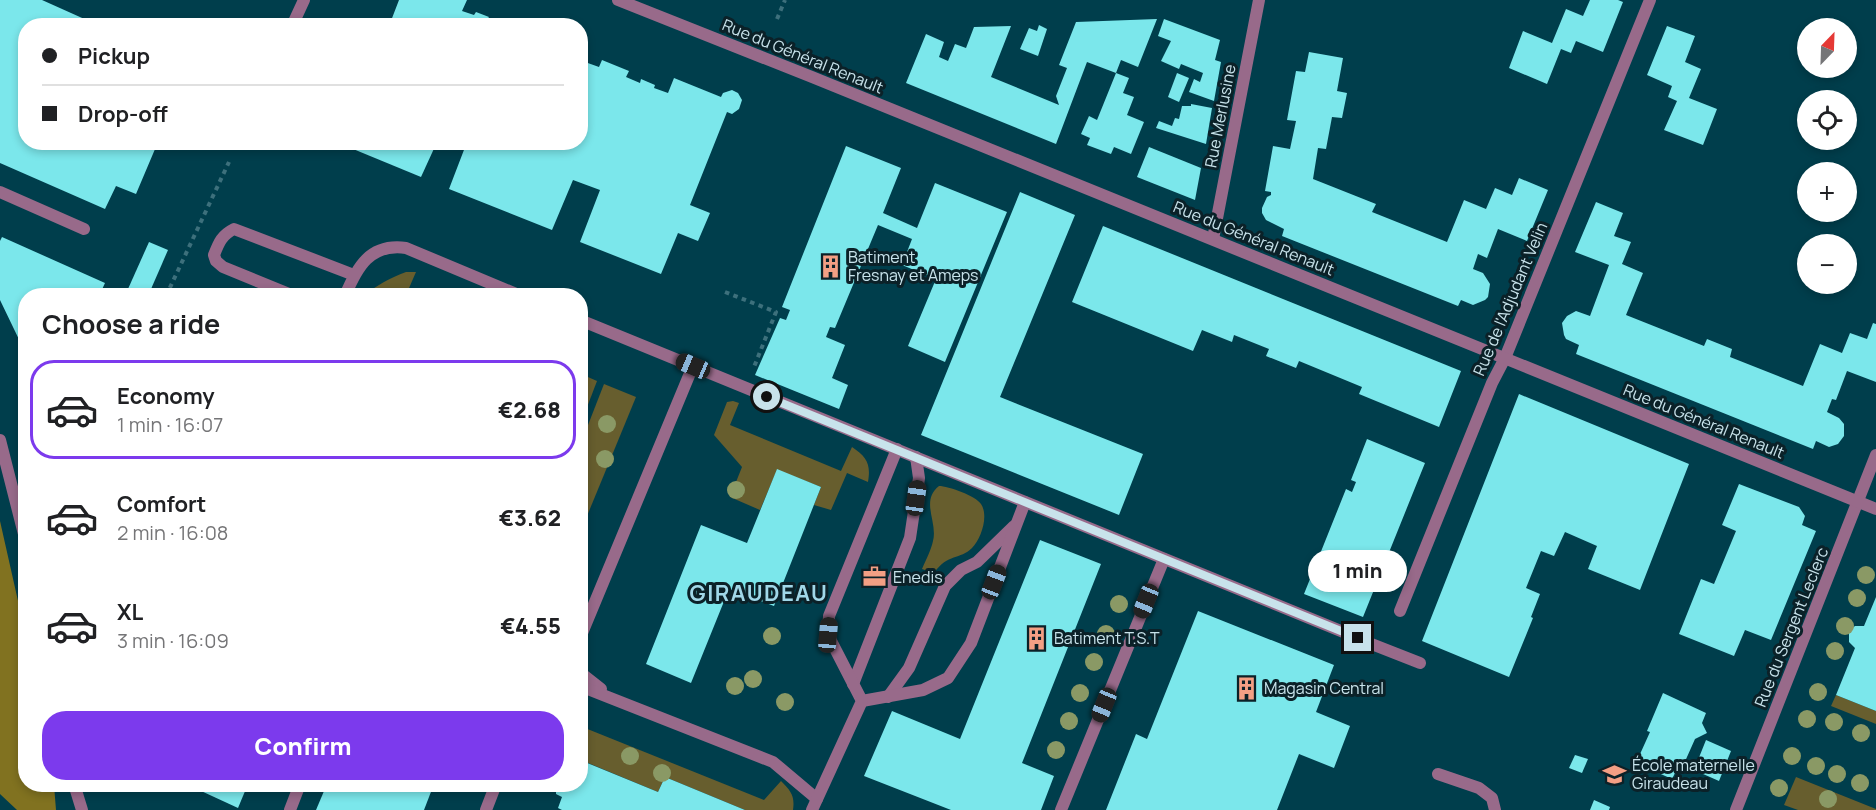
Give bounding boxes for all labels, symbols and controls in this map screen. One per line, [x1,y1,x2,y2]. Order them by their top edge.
street label: Rue du Général Renault [719,14,887,98]
north arrow [1797,18,1857,78]
map controls [1797,18,1857,294]
text: Pickup [78,41,150,71]
street label: Rue Merlusine [1199,62,1241,170]
button: locate [1797,90,1857,150]
text: Drop-off [78,99,168,129]
button: + [1797,162,1857,222]
street label: Rue du Général Renault [1170,196,1338,280]
street label: Rue de l'Adjudant Velin [1468,219,1552,379]
button: − [1797,234,1857,294]
place label: Batiment Fresnay et Ameps [848,246,978,286]
building icon: Batiment Fresnay et Ameps [817,253,843,279]
text: Choose a ride [42,305,220,342]
car [673,351,713,381]
street label: Rue du Général Renault [1620,379,1788,463]
text: Economy [117,381,215,411]
icon: car [45,383,99,437]
route start [753,383,780,410]
text: €2.68 [498,395,561,425]
text: 1 min · 16:07 [117,411,223,438]
car [905,479,927,517]
text: Comfort [117,489,206,519]
icon: car [45,491,99,545]
text: €3.62 [499,503,561,533]
text: 2 min · 16:08 [117,519,228,546]
street label: Rue du Sergent Leclerc [1749,544,1833,710]
callout: 1 min [1308,551,1408,593]
text: 1 min [1332,557,1383,584]
car [979,562,1009,602]
office icon: Enedis [862,564,888,590]
place label: Enedis [893,566,943,588]
district label: GIRAUDEAU [690,578,828,608]
car [1131,581,1161,621]
text: XL [117,597,143,627]
icon: car [45,599,99,653]
text: €4.55 [500,611,561,641]
car [817,616,839,654]
route end [1344,624,1371,651]
building icon: Batiment T.S.T [1023,625,1049,651]
text: 3 min · 16:09 [117,627,229,654]
place label: Batiment T.S.T [1054,627,1160,649]
building icon: Magasin Central [1233,675,1259,701]
place label: Magasin Central [1264,677,1384,699]
car [1089,685,1119,725]
button: Confirm [42,711,564,780]
place label: École maternelle Giraudeau [1632,754,1755,794]
school or university icon: École maternelle Giraudeau [1601,761,1627,787]

